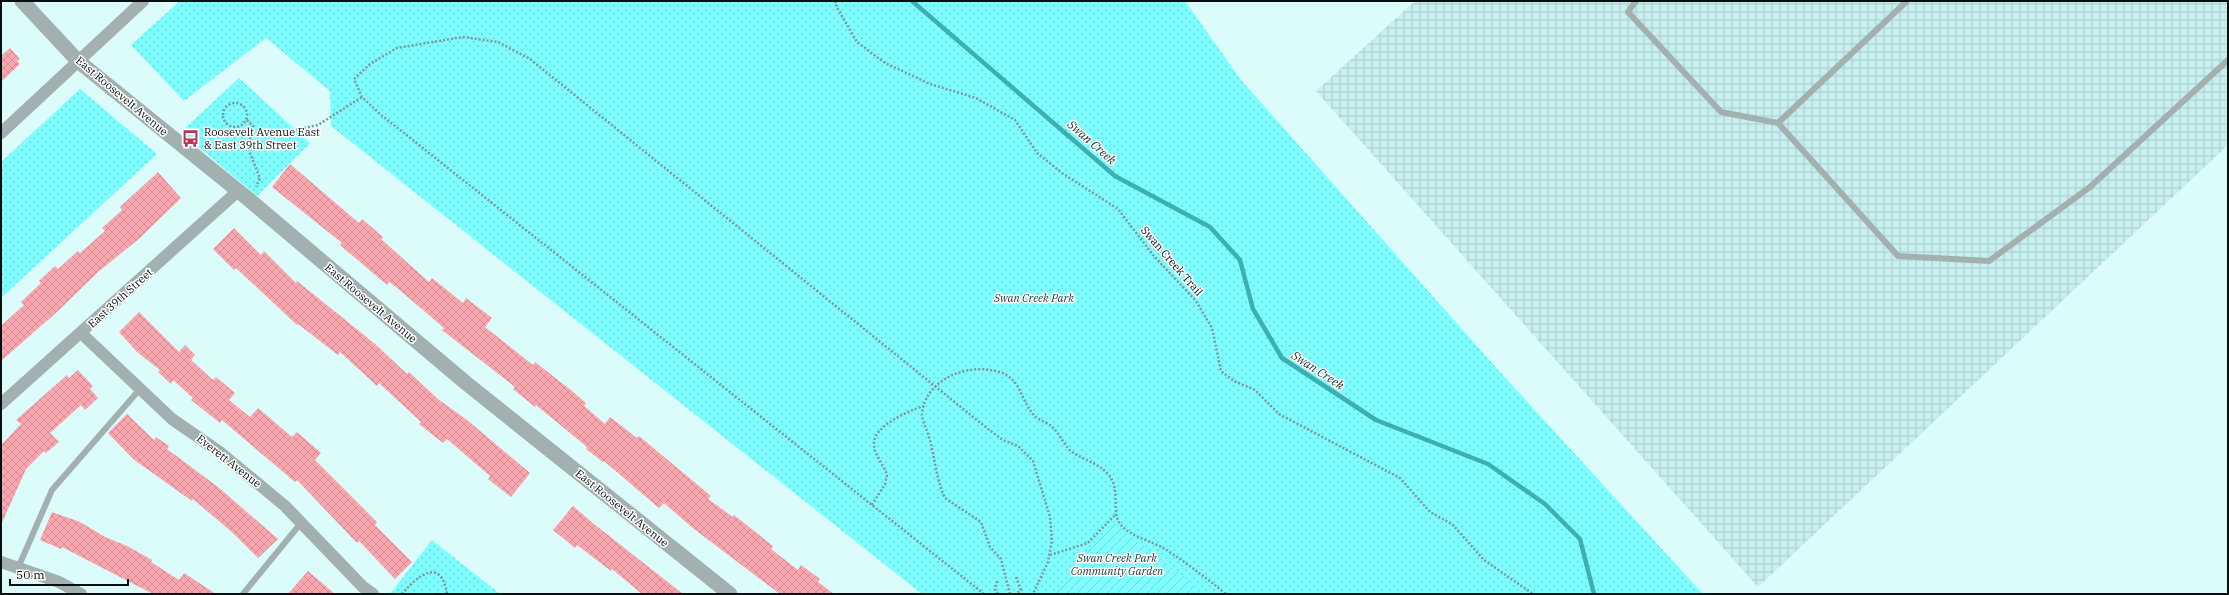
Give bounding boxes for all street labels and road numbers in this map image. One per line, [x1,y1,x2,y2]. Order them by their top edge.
street label: East Roosevelt Avenue [73,53,171,139]
street label: Swan Creek Trail [1138,223,1206,299]
street label: East Roosevelt Avenue [322,260,420,346]
street label: East 39th Street [85,265,155,331]
street label: Everett Avenue [194,431,264,491]
street label: East Roosevelt Avenue [573,466,671,550]

